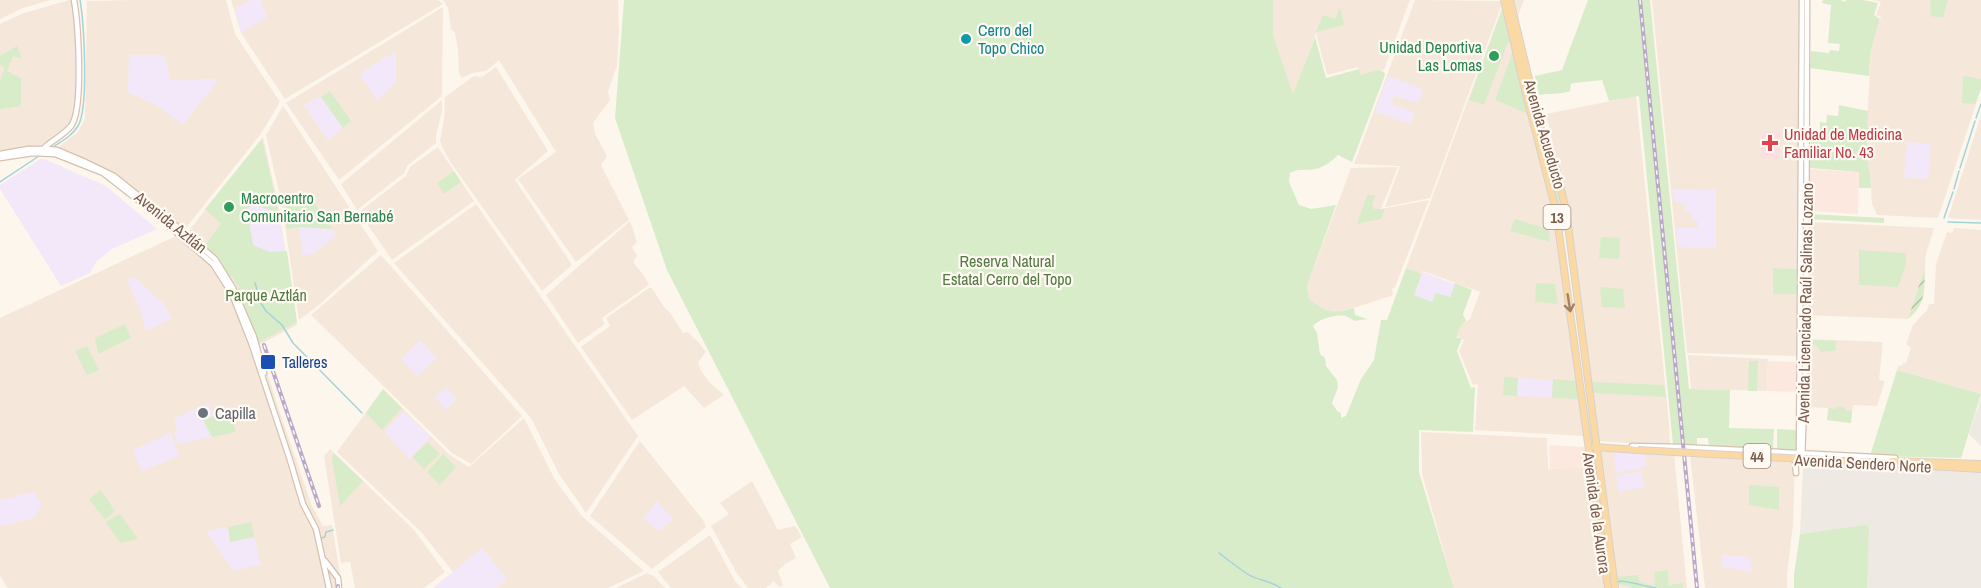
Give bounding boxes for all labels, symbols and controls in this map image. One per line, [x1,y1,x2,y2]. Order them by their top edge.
place label: Cerro del Topo Chico [978,19,1044,59]
marker: Cerro del Topo Chico [959,32,973,46]
place label: Unidad Deportiva Las Lomas [1379,36,1483,76]
marker: Unidad Deportiva Las Lomas [1487,49,1501,63]
street label: Avenida Acueducto [1519,76,1571,191]
place label: Unidad de Medicina Familiar No. 43 [1784,123,1903,163]
marker: Unidad de Medicina Familiar No. 43 [1761,134,1779,152]
street label: Avenida Licenciado Raúl Salinas Lozano [1792,183,1818,424]
street label: Avenida Aztlán [129,185,212,258]
place label: Macrocentro Comunitario San Bernabé [241,187,393,227]
marker: Macrocentro Comunitario San Bernabé [222,200,236,214]
road number: 13 [1544,205,1570,229]
park label: Reserva Natural Estatal Cerro del Topo [942,250,1072,290]
park label: Parque Aztlán [225,284,307,306]
one-way arrow [1563,293,1574,313]
place label: Talleres [282,351,327,373]
marker: Talleres [259,353,277,371]
place label: Capilla [215,402,257,424]
marker: Capilla [196,406,210,420]
road number: 44 [1744,444,1770,468]
street label: Avenida Sendero Norte [1793,448,1932,478]
street label: Avenida de la Aurora [1577,450,1617,576]

